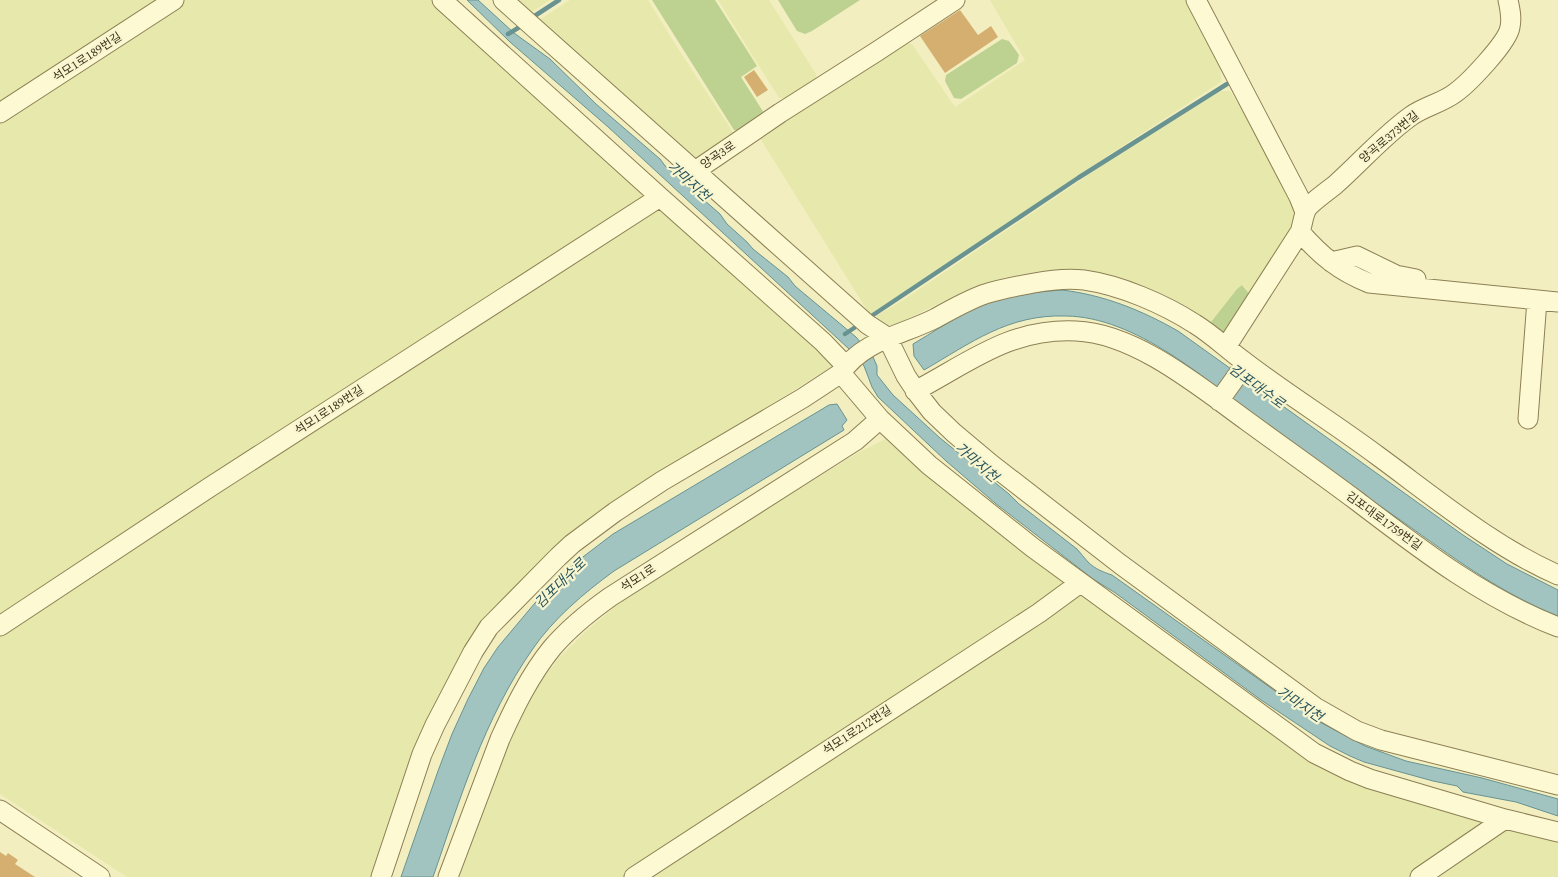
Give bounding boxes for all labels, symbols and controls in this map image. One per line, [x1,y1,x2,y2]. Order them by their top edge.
street label: 석모1로189번길 [49,29,125,85]
street label: 양곡로373번길 [1356,107,1422,167]
street label: 양곡3로 [697,137,739,173]
water label: 가마지천 [663,156,716,206]
water label: 김포대수로 [1225,359,1290,414]
street label: 석모1로189번길 [291,382,367,438]
water label: 가마지천 [951,438,1004,487]
street label: 김포대로1759번길 [1343,488,1425,554]
water label: 김포대수로 [530,553,591,613]
street label: 석모1로 [617,561,659,595]
water label: 가마지천 [1273,681,1328,727]
street label: 석모1로212번길 [819,702,895,758]

